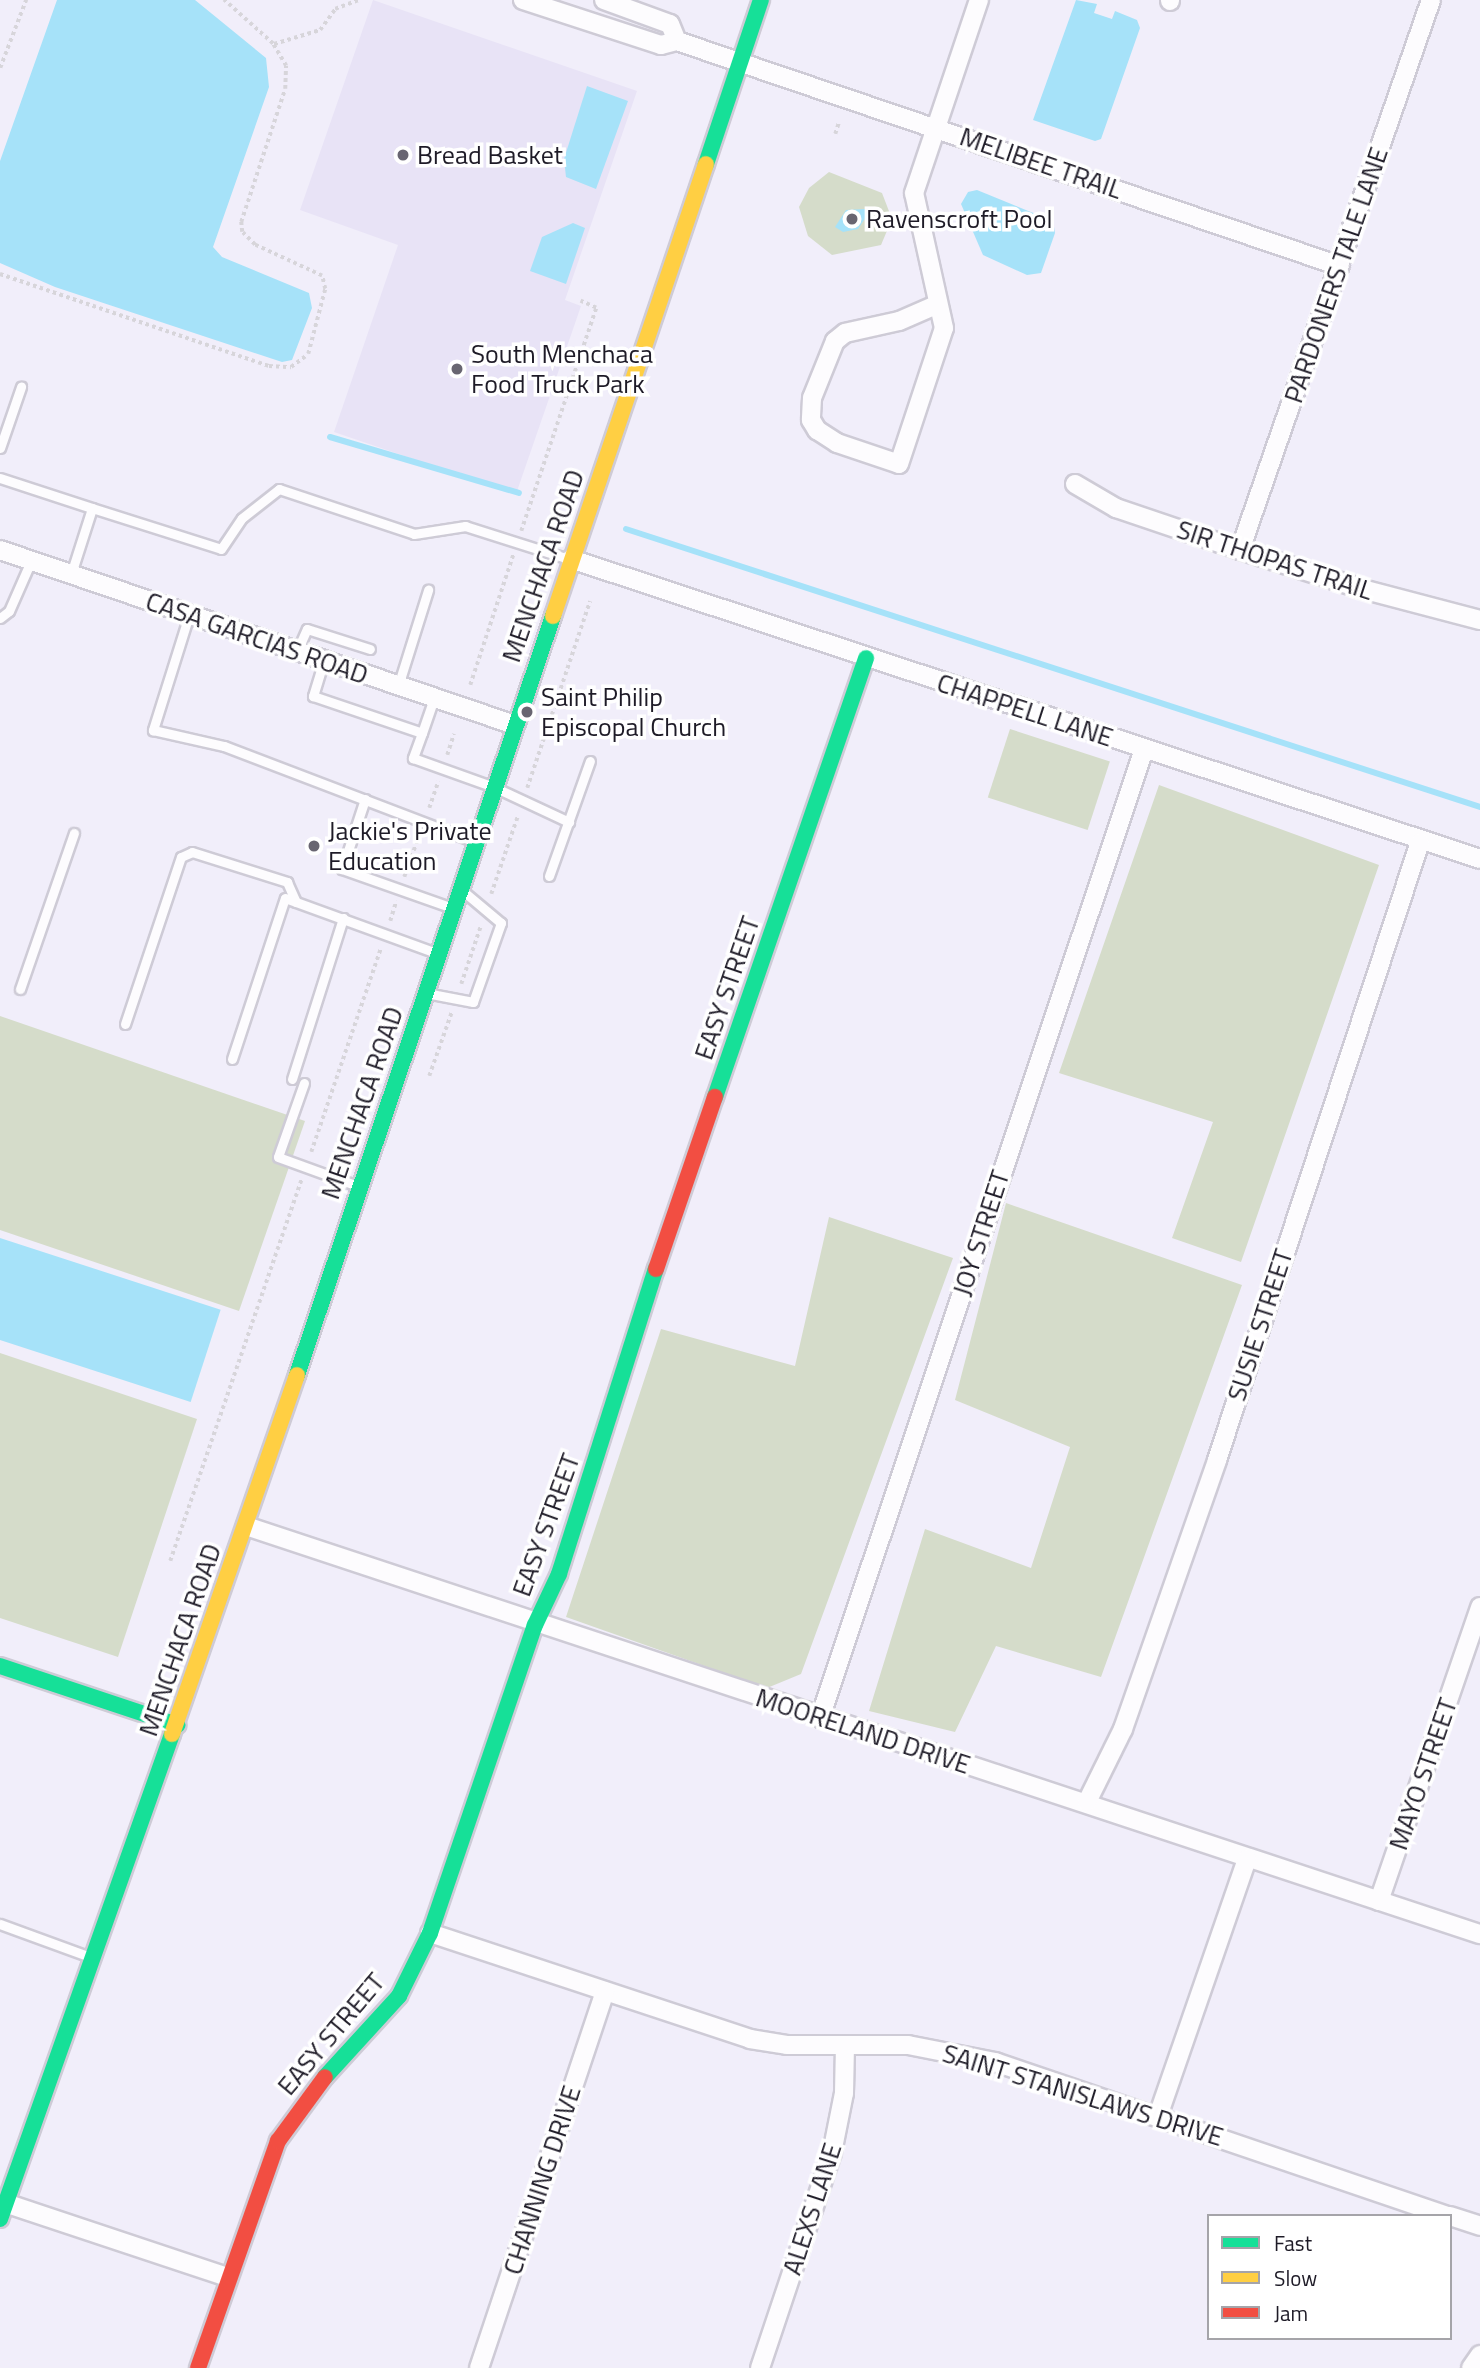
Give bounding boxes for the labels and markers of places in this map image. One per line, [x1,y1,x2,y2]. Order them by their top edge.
place label: Bread Basket [417,139,563,171]
marker: Bread Basket [395,147,411,163]
place label: Ravenscroft Pool [866,203,1052,235]
marker: Ravenscroft Pool [844,211,860,227]
place label: South Menchaca Food Truck Park [471,338,653,400]
marker: South Menchaca Food Truck Park [449,361,465,377]
place label: Saint Philip Episcopal Church [541,681,726,742]
marker: Saint Philip Episcopal Church [519,704,535,720]
place label: Jackie's Private Education [328,815,492,876]
marker: Jackie's Private Education [306,838,322,854]

